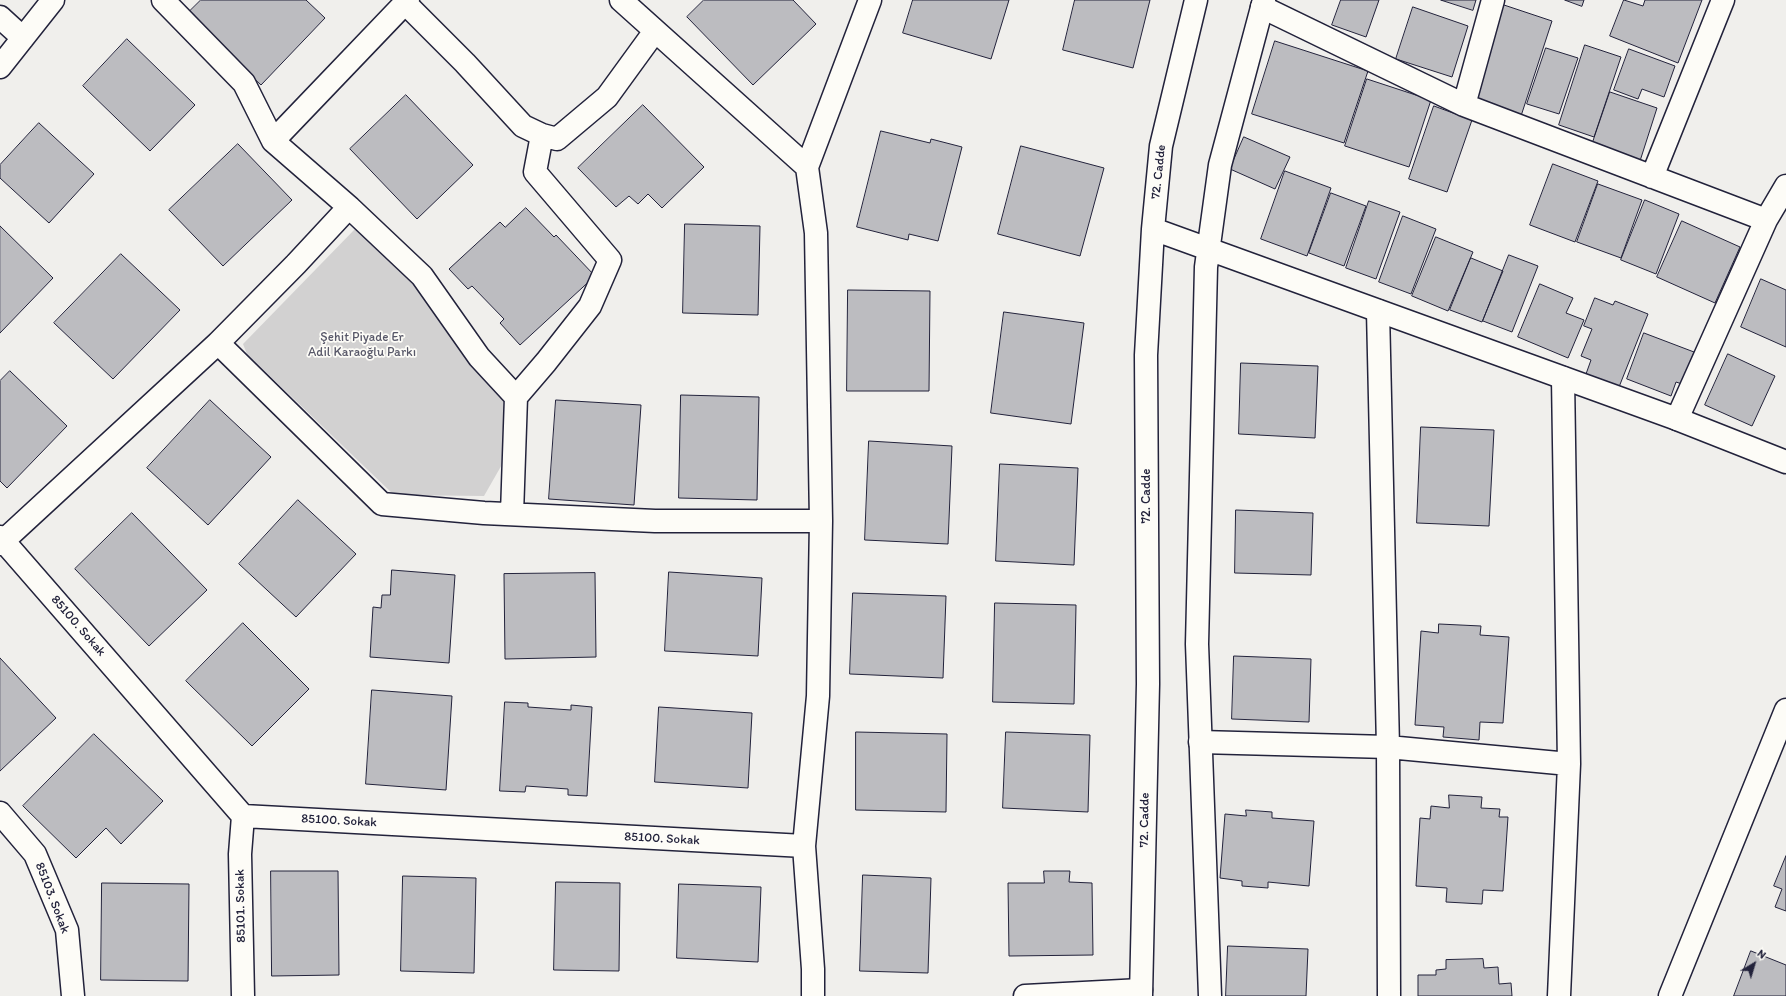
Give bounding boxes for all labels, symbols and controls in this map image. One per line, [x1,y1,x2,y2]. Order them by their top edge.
street label: 72. Cadde [1148,144,1170,200]
park label: Şehit Piyade Er Adil Karaoğlu Parkı [308,330,416,361]
street label: 72. Cadde [1139,469,1155,523]
street label: 85100. Sokak [47,592,109,660]
street label: 72. Cadde [1137,792,1153,848]
street label: 85100. Sokak [301,811,377,831]
street label: 85100. Sokak [624,829,700,849]
street label: 85103. Sokak [31,860,73,936]
street label: 85101. Sokak [233,869,249,943]
north arrow [1734,944,1774,984]
text: N [1755,947,1769,962]

